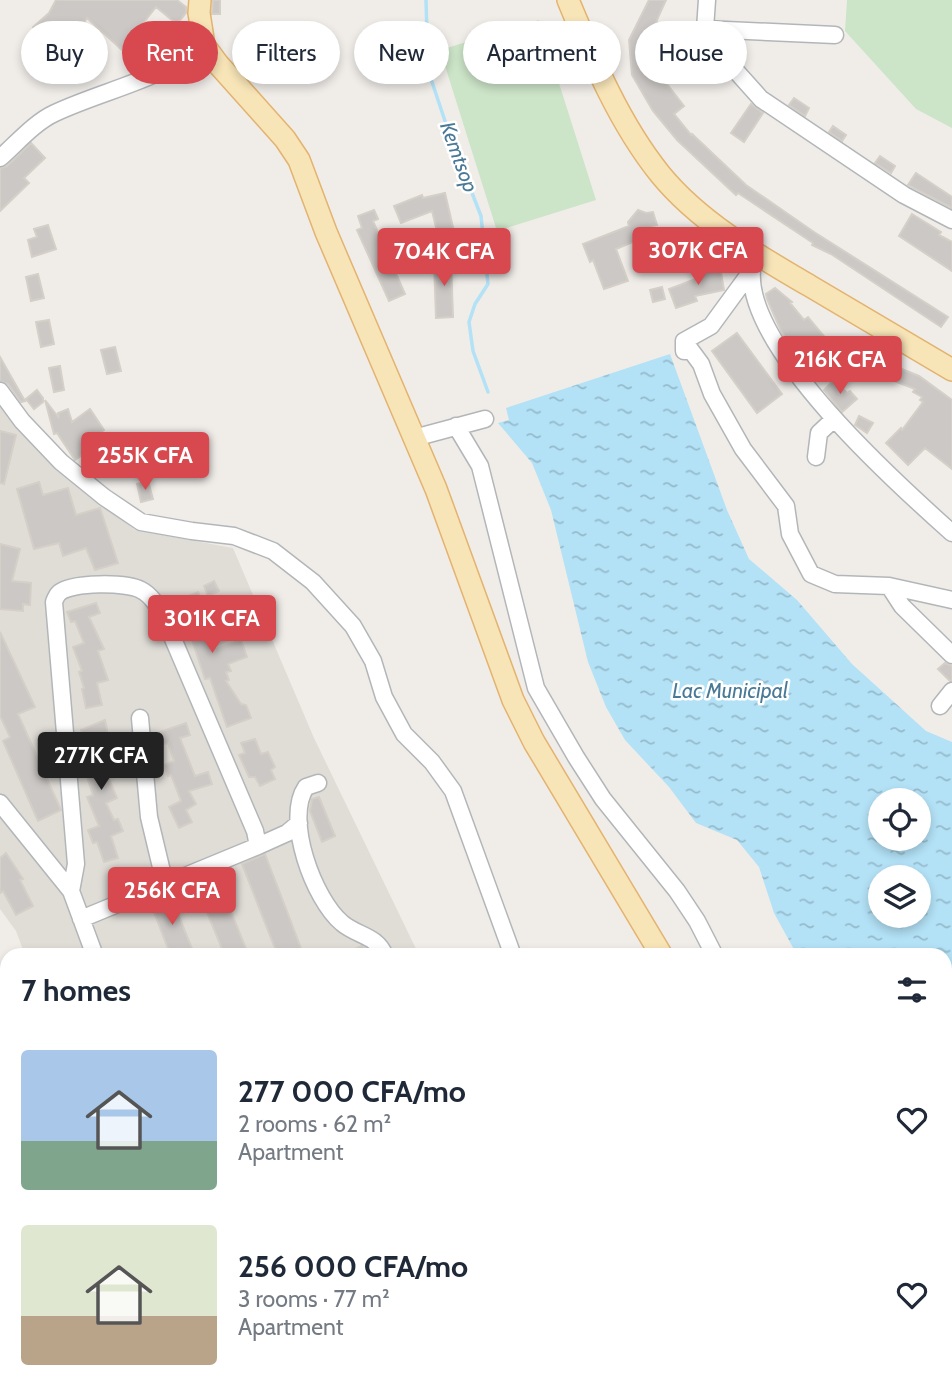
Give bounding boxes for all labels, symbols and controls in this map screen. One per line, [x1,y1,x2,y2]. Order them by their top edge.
chip: Buy [21,21,108,84]
chip: Rent [122,21,218,84]
chip: Filters [232,21,340,84]
chip: New [354,21,449,84]
chip: Apartment [463,21,621,84]
chip: House [635,21,747,84]
water label: Kemtsop [435,118,484,196]
pin: 307K CFA [626,228,770,287]
pin: 704K CFA [372,229,516,288]
text: 307K CFA [648,236,748,264]
text: 704K CFA [394,237,494,265]
pin: 216K CFA [768,336,912,396]
text: 216K CFA [794,345,886,373]
pin: 255K CFA [73,433,217,492]
text: 255K CFA [97,441,193,469]
pin: 301K CFA [140,596,284,655]
text: 301K CFA [164,604,260,632]
water label: Lac Municipal [672,678,788,703]
pin: 277K CFA [29,732,173,792]
text: 277K CFA [54,741,148,769]
map controls [868,788,931,928]
button: locate [868,788,931,851]
button: layers [868,865,931,928]
pin: 256K CFA [100,867,244,927]
text: 256K CFA [124,876,220,904]
icon: filters [893,971,931,1009]
text: 7 homes [21,972,131,1009]
text: 277 000 CFA/mo [238,1073,466,1110]
icon: home [77,1078,161,1162]
icon: heart [893,1101,931,1139]
text: 2 rooms · 62 m² [238,1110,391,1138]
text: Apartment [238,1138,343,1166]
text: 256 000 CFA/mo [238,1248,468,1285]
icon: home [77,1253,161,1337]
icon: heart [893,1276,931,1314]
text: 3 rooms · 77 m² [238,1285,390,1313]
text: Apartment [238,1313,343,1341]

